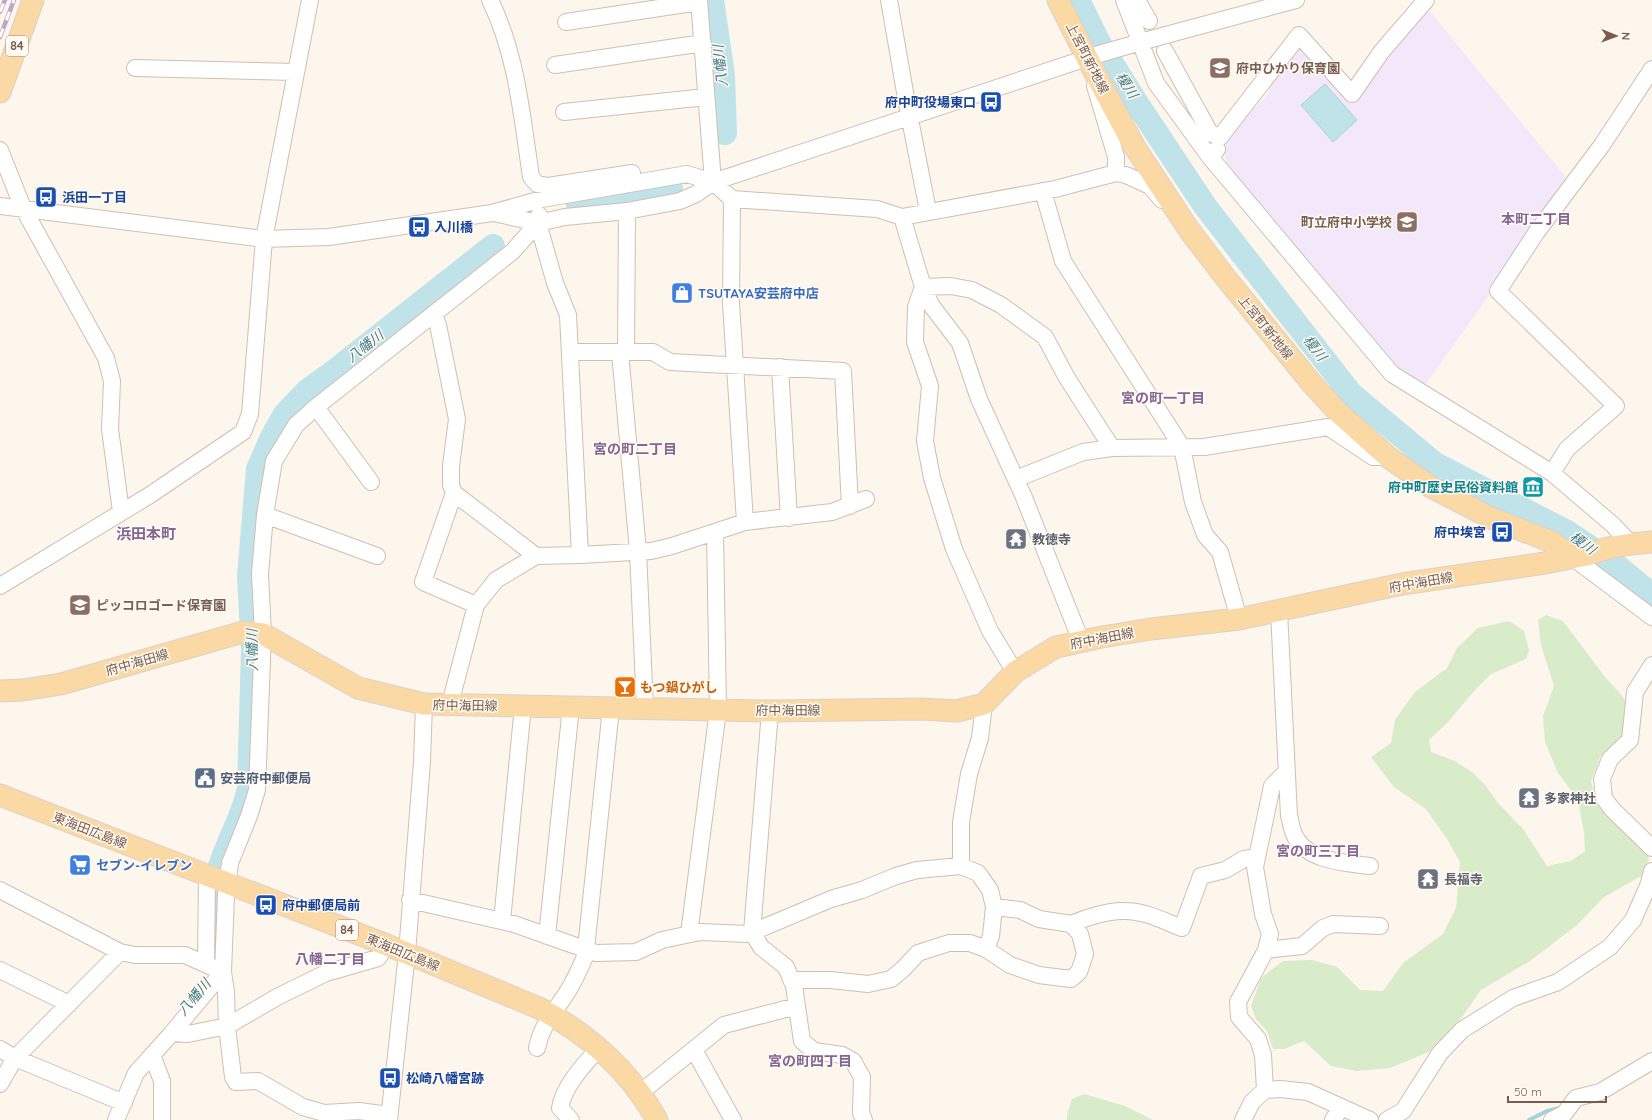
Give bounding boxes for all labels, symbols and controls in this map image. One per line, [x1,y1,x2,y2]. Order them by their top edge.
north arrow [1596,16,1636,56]
street label: 上宮町新地線 [1063,20,1113,96]
text: N [1619,32,1633,40]
road number: 84 [6,36,28,56]
water label: 八幡川 [709,42,731,88]
school or university icon: 府中ひかり保育園 [1207,55,1233,81]
place label: 府中ひかり保育園 [1236,60,1340,76]
water label: 榎川 [1112,68,1143,103]
bus stop icon: 府中町役場東口 [978,89,1004,115]
place label: 府中町役場東口 [885,94,976,110]
bus stop icon: 浜田一丁目 [33,184,59,210]
place label: 浜田一丁目 [62,189,127,205]
school or university icon: 町立府中小学校 [1394,209,1420,235]
district label: 本町二丁目 [1501,210,1571,228]
bus stop icon: 入川橋 [406,214,432,240]
place label: 町立府中小学校 [1301,214,1392,230]
place label: 入川橋 [434,219,473,235]
shop icon: TSUTAYA安芸府中店 [669,280,695,306]
place label: TSUTAYA安芸府中店 [698,285,819,301]
street label: 上宮町新地線 [1235,292,1297,362]
water label: 八幡川 [343,325,389,366]
water label: 榎川 [1299,331,1332,366]
district label: 宮の町一丁目 [1121,389,1205,407]
district label: 宮の町二丁目 [593,440,677,458]
museum icon: 府中町歴史民俗資料館 [1520,474,1546,500]
place label: 府中町歴史民俗資料館 [1388,479,1518,495]
bus stop icon: 府中埃宮 [1489,519,1515,545]
district label: 浜田本町 [116,524,176,543]
place label: 府中埃宮 [1434,524,1486,540]
temple icon: 教徳寺 [1003,526,1029,552]
water label: 榎川 [1566,527,1601,560]
place label: 教徳寺 [1032,531,1071,547]
street label: 府中海田線 [1388,568,1454,596]
school or university icon: ピッコロゴード保育園 [67,592,93,618]
place label: ピッコロゴード保育園 [96,597,226,613]
street label: 府中海田線 [1069,624,1135,652]
water label: 八幡川 [243,627,261,671]
street label: 府中海田線 [104,645,170,679]
bar icon: もつ鍋ひがし [612,674,638,700]
place label: もつ鍋ひがし [640,679,717,695]
street label: 府中海田線 [432,696,498,714]
street label: 府中海田線 [755,702,821,718]
public building icon: 安芸府中郵便局 [192,765,218,791]
place label: 安芸府中郵便局 [220,770,311,786]
temple icon: 多家神社 [1516,785,1542,811]
place label: 多家神社 [1544,790,1596,806]
street label: 東海田広島線 [51,809,129,851]
district label: 宮の町三丁目 [1276,842,1360,860]
supermarket icon: セブン-イレブン [67,852,93,878]
place label: セブン-イレブン [96,857,192,873]
temple icon: 長福寺 [1415,866,1441,892]
place label: 長福寺 [1444,871,1483,887]
bus stop icon: 府中郵便局前 [253,892,279,918]
place label: 府中郵便局前 [282,897,360,913]
road number: 84 [336,920,358,940]
street label: 東海田広島線 [364,930,442,974]
district label: 八幡二丁目 [295,950,365,968]
water label: 八幡川 [173,974,216,1019]
district label: 宮の町四丁目 [768,1052,852,1070]
bus stop icon: 松崎八幡宮跡 [377,1065,403,1091]
place label: 松崎八幡宮跡 [406,1070,484,1086]
scale bar [1508,1078,1606,1104]
text: 50 m [1514,1084,1542,1099]

